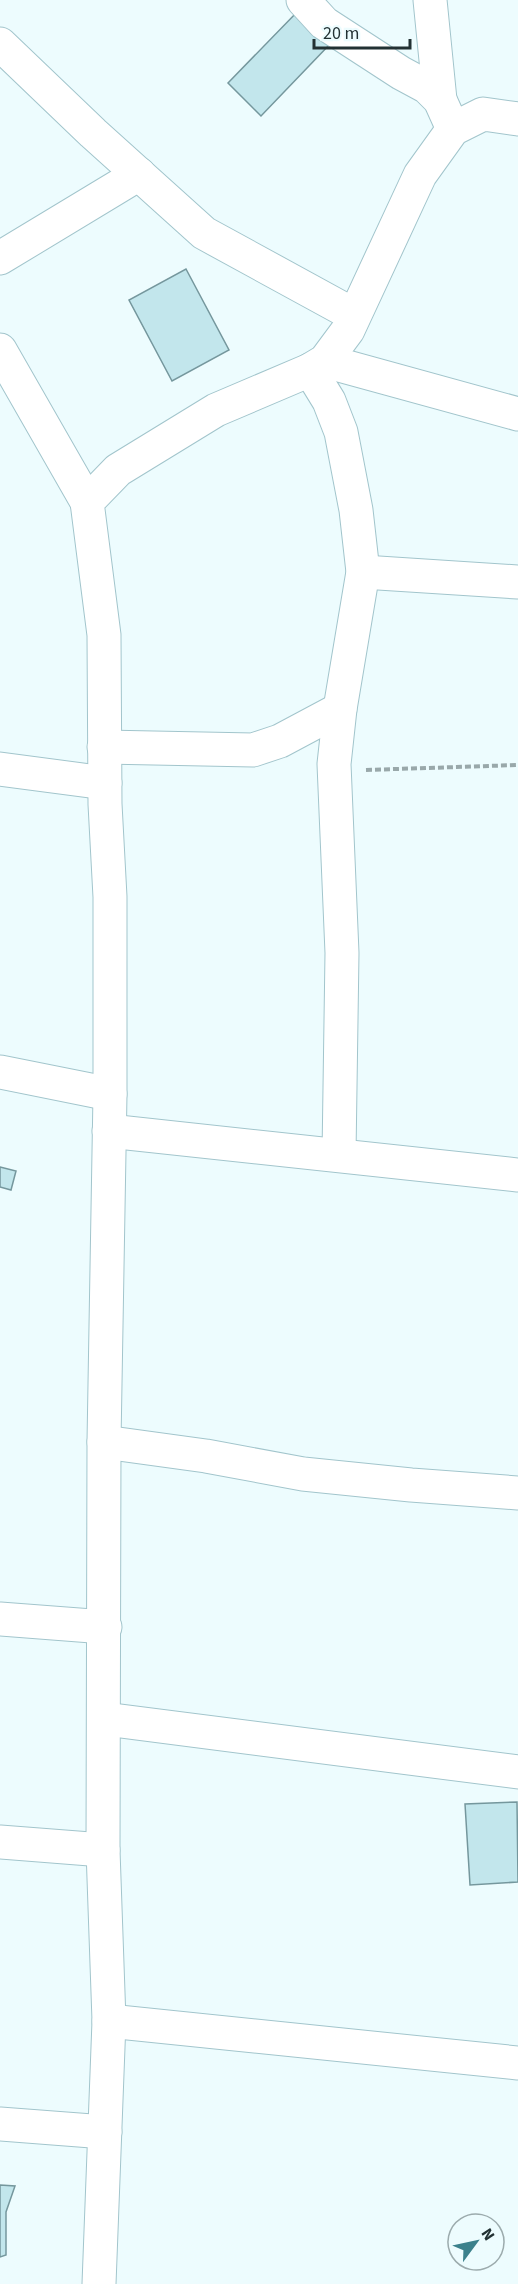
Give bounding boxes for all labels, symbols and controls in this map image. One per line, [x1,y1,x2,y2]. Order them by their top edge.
scale bar [314,12,410,50]
text: 20 m [323,21,359,46]
north arrow [446,2212,506,2272]
text: N [476,2224,500,2245]

